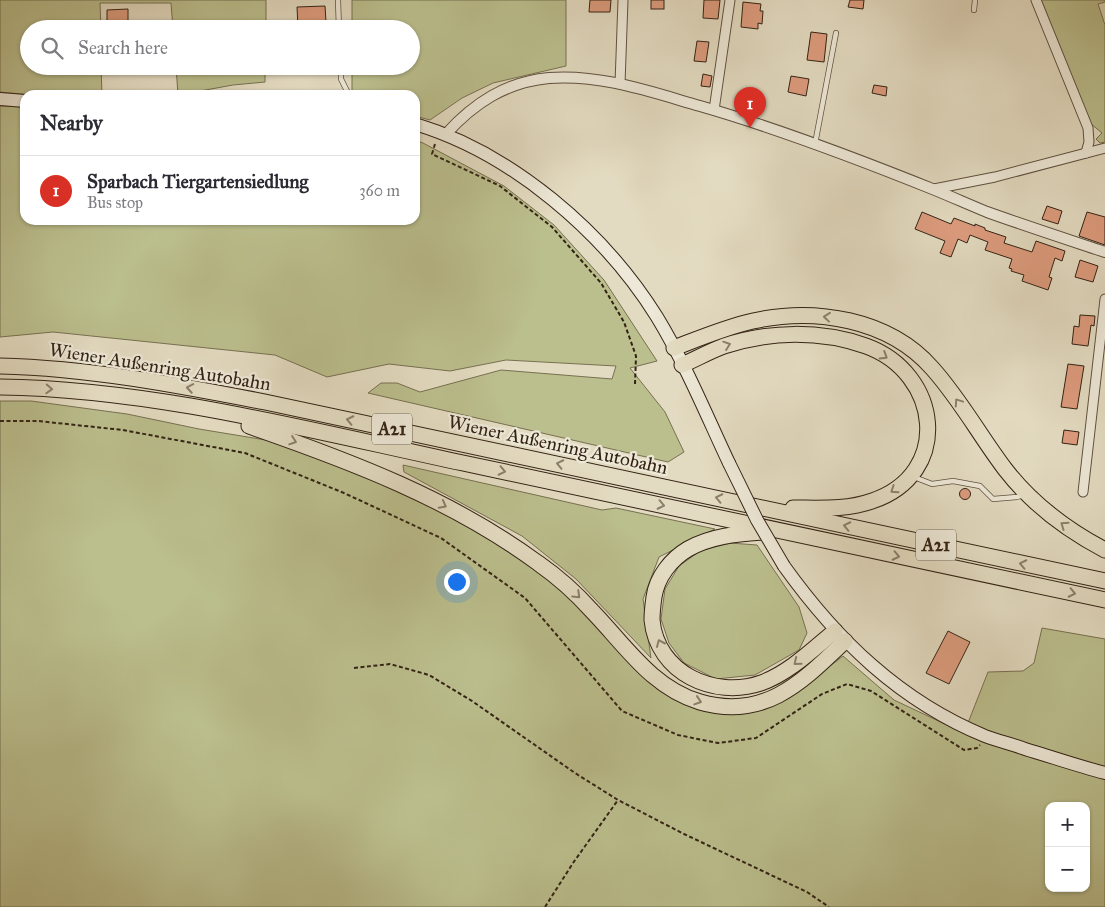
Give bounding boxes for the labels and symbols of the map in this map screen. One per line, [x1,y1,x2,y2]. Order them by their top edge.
pin: 1 [734,87,766,128]
one-way arrow [823,312,831,323]
street label: Wiener Außenring Autobahn [47,338,272,396]
one-way arrow [722,341,731,351]
one-way arrow [879,349,888,359]
one-way arrow [45,383,53,394]
one-way arrow [186,384,195,394]
one-way arrow [955,398,964,408]
street label: Wiener Außenring Autobahn [446,410,670,480]
road number: A21 [372,414,412,444]
one-way arrow [345,415,354,425]
one-way arrow [289,435,297,445]
one-way arrow [555,460,564,470]
one-way arrow [498,466,507,476]
one-way arrow [890,484,900,493]
one-way arrow [714,493,723,504]
one-way arrow [437,498,446,508]
one-way arrow [657,500,666,510]
one-way arrow [843,521,852,532]
one-way arrow [1060,522,1069,531]
road number: A21 [916,530,956,560]
one-way arrow [891,550,900,561]
one-way arrow [1019,559,1027,570]
your location [444,569,470,595]
one-way arrow [1067,588,1076,598]
one-way arrow [571,589,580,598]
one-way arrow [655,639,666,648]
one-way arrow [794,656,803,664]
one-way arrow [693,695,701,705]

